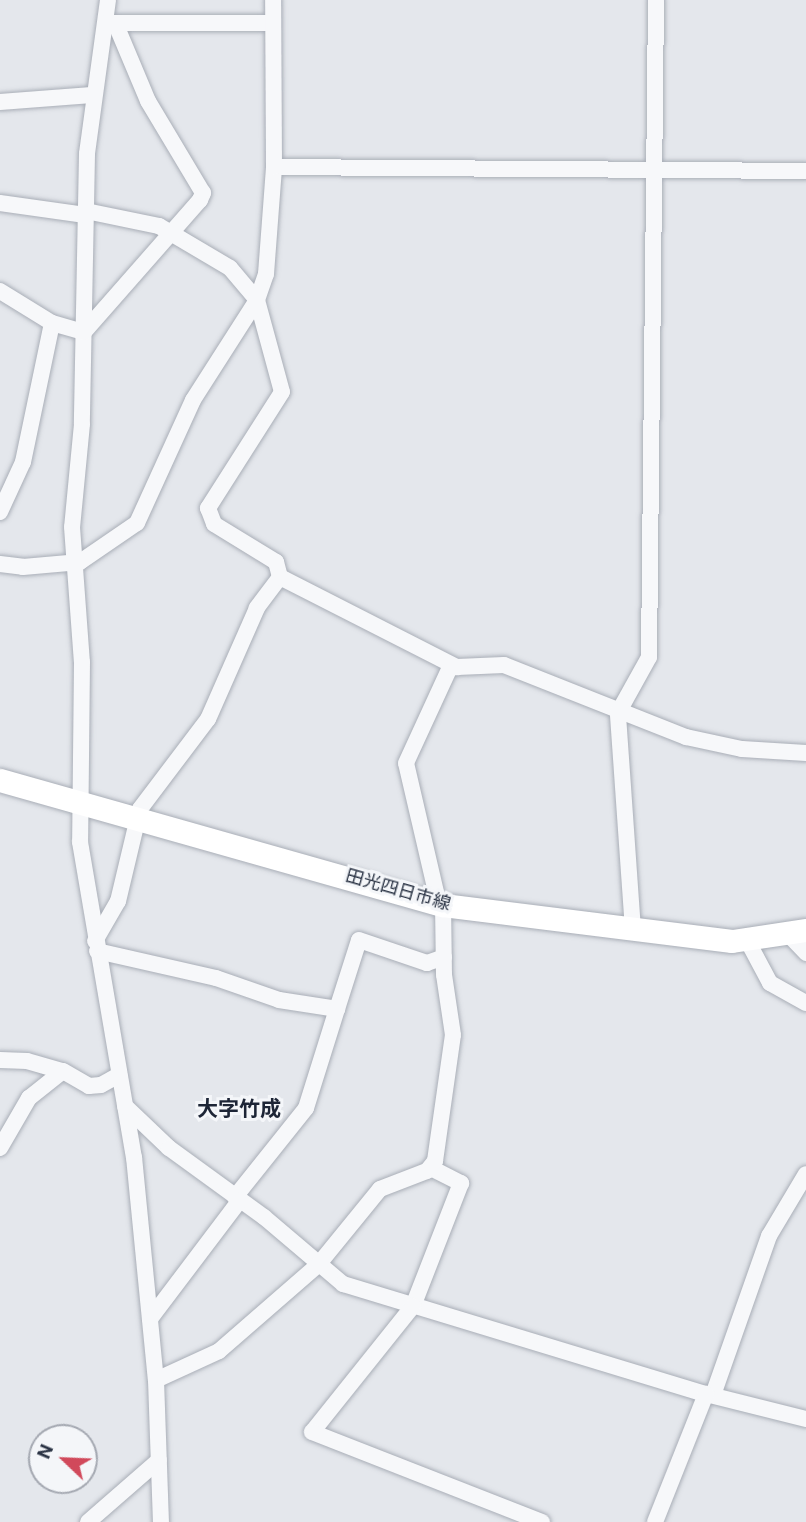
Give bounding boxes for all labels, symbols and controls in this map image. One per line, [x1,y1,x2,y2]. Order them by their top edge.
street label: 田光四日市線 [343,865,453,915]
district label: 大字竹成 [197,1096,281,1122]
north arrow [28,1424,98,1494]
text: N [32,1441,58,1462]

